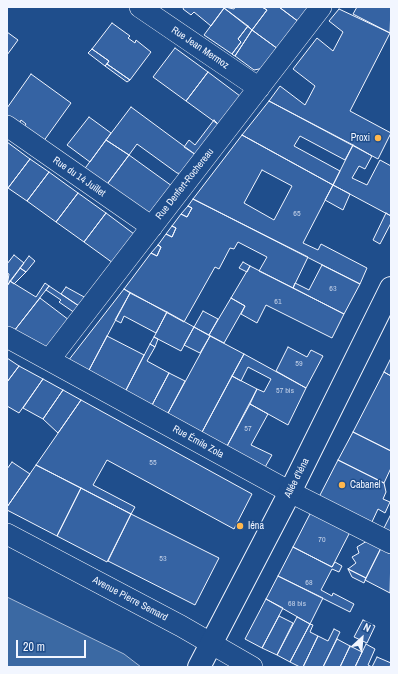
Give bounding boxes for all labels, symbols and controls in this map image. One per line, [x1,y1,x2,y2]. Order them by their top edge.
street label: Rue Jean Mermoz [169,24,231,72]
place label: Proxi [351,132,370,144]
marker: Proxi [373,133,383,143]
street label: Rue Denfert-Rochereau [153,146,217,222]
street label: Rue du 14 Juillet [50,154,108,200]
house number: 65 [293,209,301,219]
house number: 63 [329,284,337,294]
house number: 61 [274,297,282,307]
house number: 59 [295,359,303,369]
house number: 57 bis [276,386,294,396]
street label: Rue Émile Zola [170,423,226,461]
house number: 57 [244,424,252,434]
street label: Allée d'Iéna [282,456,312,500]
house number: 55 [149,458,157,468]
place label: Cabanel [350,479,381,491]
marker: Cabanel [337,480,347,490]
place label: Iéna [248,520,264,532]
marker: Iéna [235,521,245,531]
house number: 70 [318,535,326,545]
house number: 53 [159,554,167,564]
street label: Avenue Pierre Semard [90,574,170,624]
house number: 68 [305,578,313,588]
house number: 68 bis [288,599,306,609]
north arrow [342,618,382,658]
text: N [361,619,373,635]
scale bar [18,632,88,658]
text: 20 m [23,639,45,655]

